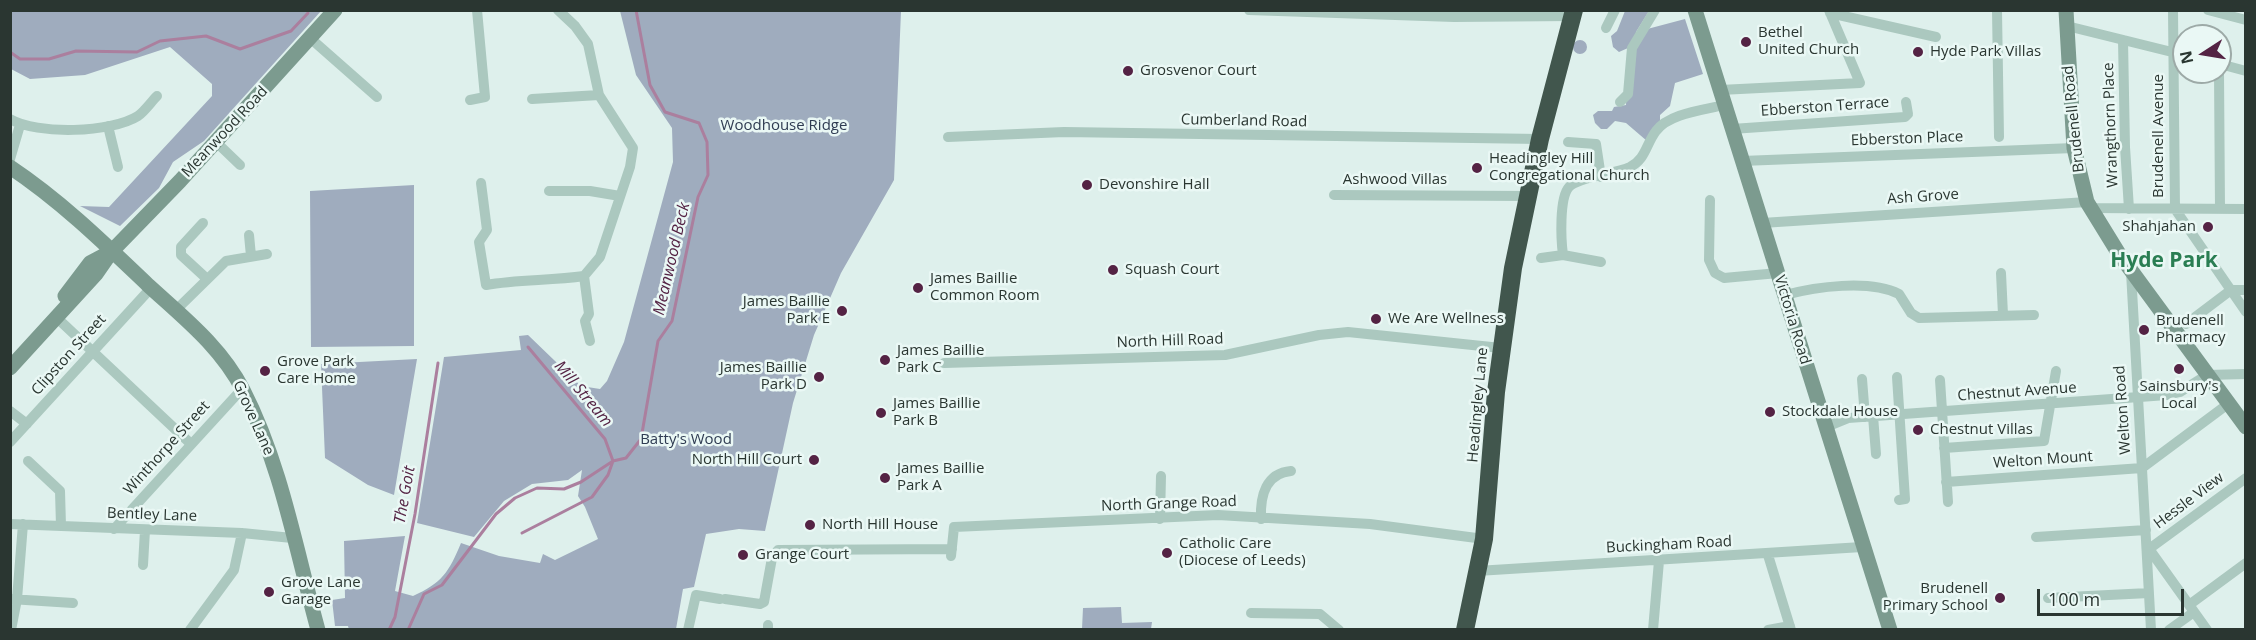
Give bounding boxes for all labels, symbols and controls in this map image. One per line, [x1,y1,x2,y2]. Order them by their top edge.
place label: Bethel United Church [1758,24,1859,59]
north arrow [2172,24,2232,84]
marker: Bethel United Church [1739,35,1753,49]
place label: Hyde Park Villas [1930,43,2041,61]
marker: Hyde Park Villas [1911,45,1925,59]
text: N [2174,49,2198,66]
place label: Grosvenor Court [1140,62,1257,80]
street label: Wrangthorn Place [2100,62,2122,188]
marker: Grosvenor Court [1121,64,1135,78]
street label: Brudenell Road [2059,65,2089,173]
street label: Brudenell Avenue [2150,74,2168,198]
street label: Meanwood Road [178,83,272,181]
street label: Ebberston Terrace [1760,94,1890,120]
street label: Cumberland Road [1181,111,1307,131]
park label: Woodhouse Ridge [721,117,847,135]
street label: Ebberston Place [1850,128,1964,150]
place label: Headingley Hill Congregational Church [1489,150,1650,185]
marker: Headingley Hill Congregational Church [1470,161,1484,175]
street label: Ashwood Villas [1343,171,1447,189]
place label: Devonshire Hall [1099,176,1210,194]
marker: Devonshire Hall [1080,178,1094,192]
street label: Ash Grove [1887,186,1959,208]
water label: Meanwood Beck [650,201,694,317]
place label: Shahjahan [2122,218,2196,236]
marker: Shahjahan [2201,220,2215,234]
district label: Hyde Park [2110,248,2218,274]
place label: Squash Court [1125,261,1219,279]
marker: Squash Court [1106,263,1120,277]
place label: James Baillie Common Room [930,270,1040,305]
street label: Victoria Road [1770,273,1814,367]
marker: James Baillie Common Room [911,281,925,295]
place label: James Baillie Park E [743,293,830,328]
marker: James Baillie Park E [835,304,849,318]
place label: We Are Wellness [1388,310,1504,328]
street label: Clipston Street [28,311,110,399]
marker: We Are Wellness [1369,312,1383,326]
place label: Brudenell Pharmacy [2156,312,2226,347]
marker: Brudenell Pharmacy [2137,323,2151,337]
street label: North Hill Road [1116,330,1224,352]
place label: James Baillie Park C [897,342,984,377]
street label: Headingley Lane [1464,347,1492,463]
place label: Grove Park Care Home [277,353,356,388]
marker: James Baillie Park C [878,353,892,367]
water label: Mill Stream [550,357,616,431]
place label: James Baillie Park D [720,359,807,394]
marker: Sainsbury's Local [2172,362,2186,376]
marker: Grove Park Care Home [258,364,272,378]
street label: Welton Road [2111,365,2135,455]
marker: James Baillie Park D [812,370,826,384]
street label: Grove Lane [229,378,277,458]
place label: Sainsbury's Local [2139,378,2219,413]
street label: Chestnut Avenue [1957,379,2077,405]
place label: James Baillie Park B [893,395,980,430]
street label: Winthorpe Street [120,397,214,499]
place label: Stockdale House [1782,403,1898,421]
marker: Stockdale House [1763,405,1777,419]
marker: James Baillie Park B [874,406,888,420]
place label: Chestnut Villas [1930,421,2033,439]
marker: Chestnut Villas [1911,423,1925,437]
park label: Batty's Wood [640,431,732,449]
street label: Welton Mount [1993,448,2093,472]
place label: North Hill Court [692,451,802,469]
marker: North Hill Court [807,453,821,467]
place label: James Baillie Park A [897,460,984,495]
water label: The Goit [390,465,420,525]
street label: Hessle View [2151,469,2227,533]
marker: James Baillie Park A [878,471,892,485]
street label: North Grange Road [1101,493,1237,515]
street label: Bentley Lane [107,504,197,526]
place label: North Hill House [822,516,938,534]
marker: North Hill House [803,518,817,532]
street label: Buckingham Road [1606,533,1732,557]
place label: Catholic Care (Diocese of Leeds) [1179,535,1306,570]
place label: Grange Court [755,546,849,564]
marker: Catholic Care (Diocese of Leeds) [1160,546,1174,560]
marker: Grange Court [736,548,750,562]
place label: Grove Lane Garage [281,574,361,609]
scale bar [2040,577,2187,615]
place label: Brudenell Primary School [1883,580,1988,615]
marker: Grove Lane Garage [262,585,276,599]
text: 100 m [2048,587,2100,611]
marker: Brudenell Primary School [1993,591,2007,605]

